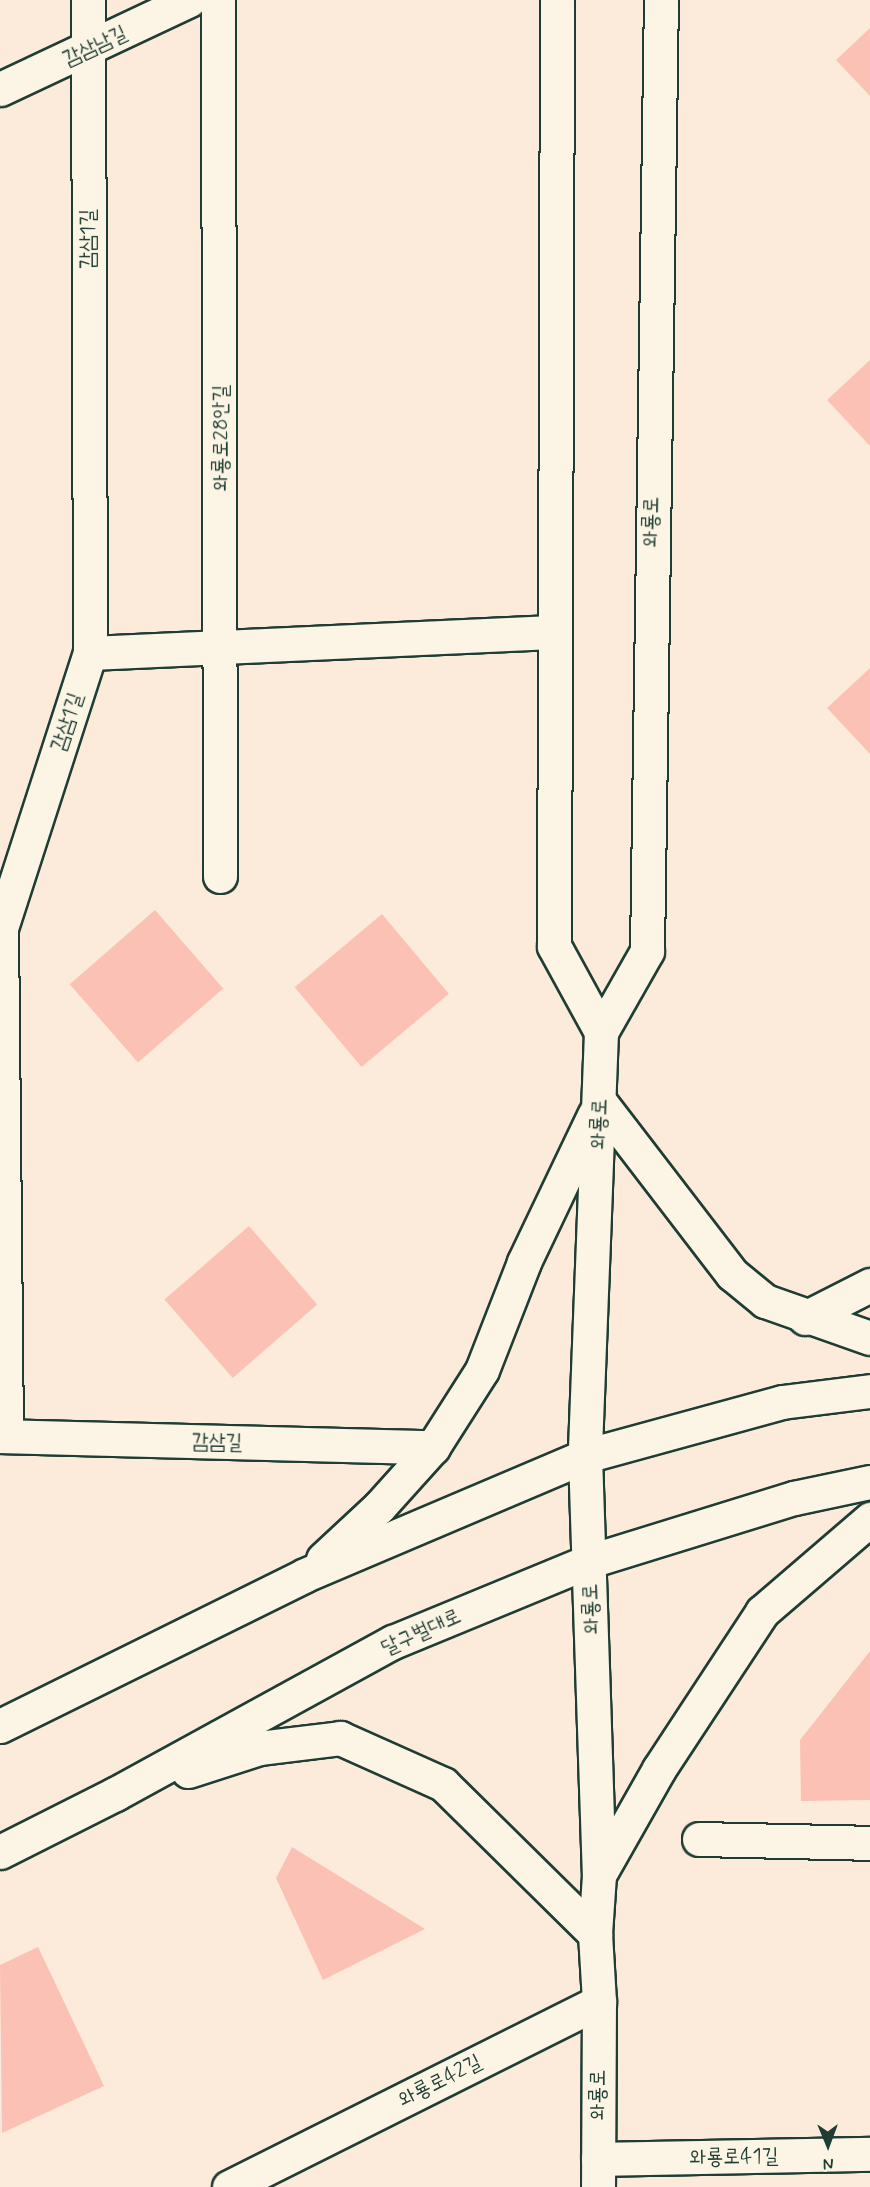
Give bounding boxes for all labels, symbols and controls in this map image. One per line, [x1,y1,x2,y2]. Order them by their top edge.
street label: 감삼남길 [59,20,131,72]
street label: 감삼1길 [75,209,101,269]
street label: 와룡로28안길 [208,385,234,491]
street label: 와룡로 [638,496,664,548]
street label: 감삼1길 [46,690,88,754]
street label: 와룡로 [586,1098,612,1150]
street label: 감삼길 [191,1429,243,1455]
street label: 와룡로 [578,1583,604,1635]
street label: 달구벌대로 [377,1603,465,1661]
street label: 와룡로42길 [394,2049,486,2113]
street label: 와룡로 [585,2070,611,2120]
north arrow [798,2115,858,2175]
street label: 와룡로41길 [689,2144,779,2170]
text: N [823,2153,834,2174]

